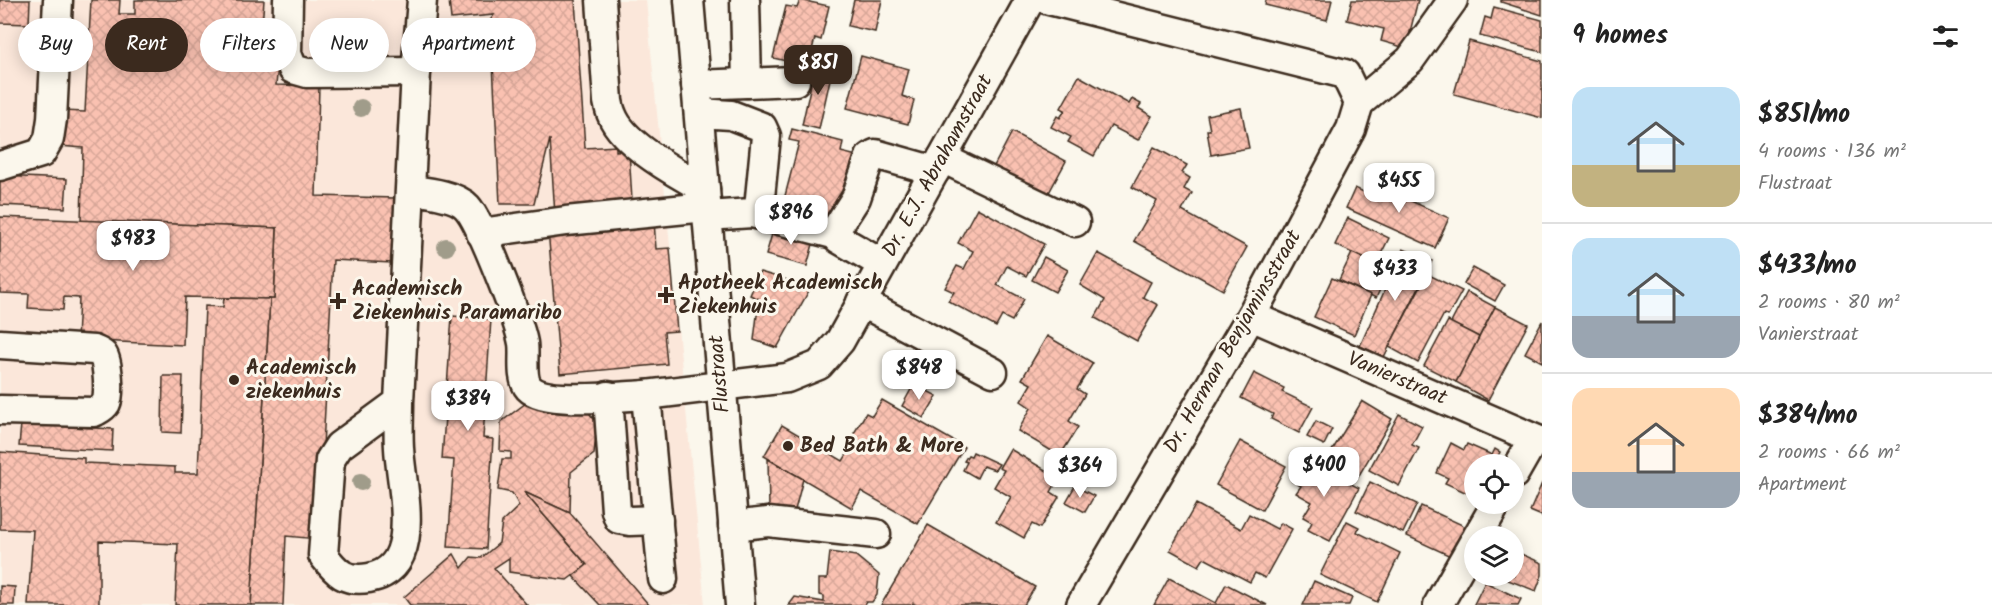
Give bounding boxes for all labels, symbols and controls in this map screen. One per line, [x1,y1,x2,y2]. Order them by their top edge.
text: 9 homes [1572,15,1668,57]
chip: Buy [18,18,93,72]
chip: Rent [105,18,188,72]
chip: Filters [200,18,297,72]
chip: New [309,18,389,72]
chip: Apartment [401,18,536,72]
icon: filters [1929,20,1962,53]
pin: $851 [782,45,854,96]
text: $851 [798,48,838,80]
street label: Dr. E.J. Abrahamstraat [874,68,1002,263]
text: $851/mo [1758,94,1850,136]
icon: home [1620,111,1692,183]
text: 4 rooms · 136 m² [1758,136,1906,168]
pin: $455 [1363,163,1435,214]
text: $455 [1378,166,1420,198]
text: Flustraat [1758,168,1832,200]
pin: $896 [755,195,827,246]
text: $896 [769,198,813,230]
pin: $983 [97,221,169,272]
street label: Dr. Herman Benjaminsstraat [1155,223,1311,460]
text: $983 [111,224,155,256]
text: $433/mo [1758,245,1857,287]
pin: $433 [1359,251,1431,302]
text: $433 [1373,254,1417,286]
icon: home [1620,262,1692,334]
place label: Apotheek Academisch Ziekenhuis [678,267,883,324]
place label: Academisch Ziekenhuis Paramaribo [352,273,562,330]
text: 2 rooms · 80 m² [1758,287,1900,319]
marker: Apotheek Academisch Ziekenhuis [659,288,673,302]
marker: Academisch Ziekenhuis Paramaribo [329,292,347,310]
text: Vanierstraat [1758,319,1858,351]
street label: Flustraat [700,333,740,414]
street label: Vanierstraat [1342,343,1453,415]
pin: $848 [883,350,955,401]
place label: Academisch ziekenhuis [246,352,357,409]
text: $848 [896,353,942,385]
marker: Academisch ziekenhuis [227,373,241,387]
pin: $384 [432,381,504,432]
text: $384 [445,384,491,416]
text: $384/mo [1758,395,1858,437]
icon: home [1620,412,1692,484]
place label: Bed Bath & More [800,430,964,463]
text: 2 rooms · 66 m² [1758,437,1900,469]
marker: Bed Bath & More [781,439,795,453]
pin: $400 [1288,447,1360,498]
pin: $364 [1044,448,1116,499]
text: $400 [1302,450,1346,482]
text: $364 [1058,451,1102,483]
map controls [1464,454,1524,586]
button: locate [1464,454,1524,514]
text: Apartment [1758,469,1847,501]
button: layers [1464,526,1524,586]

